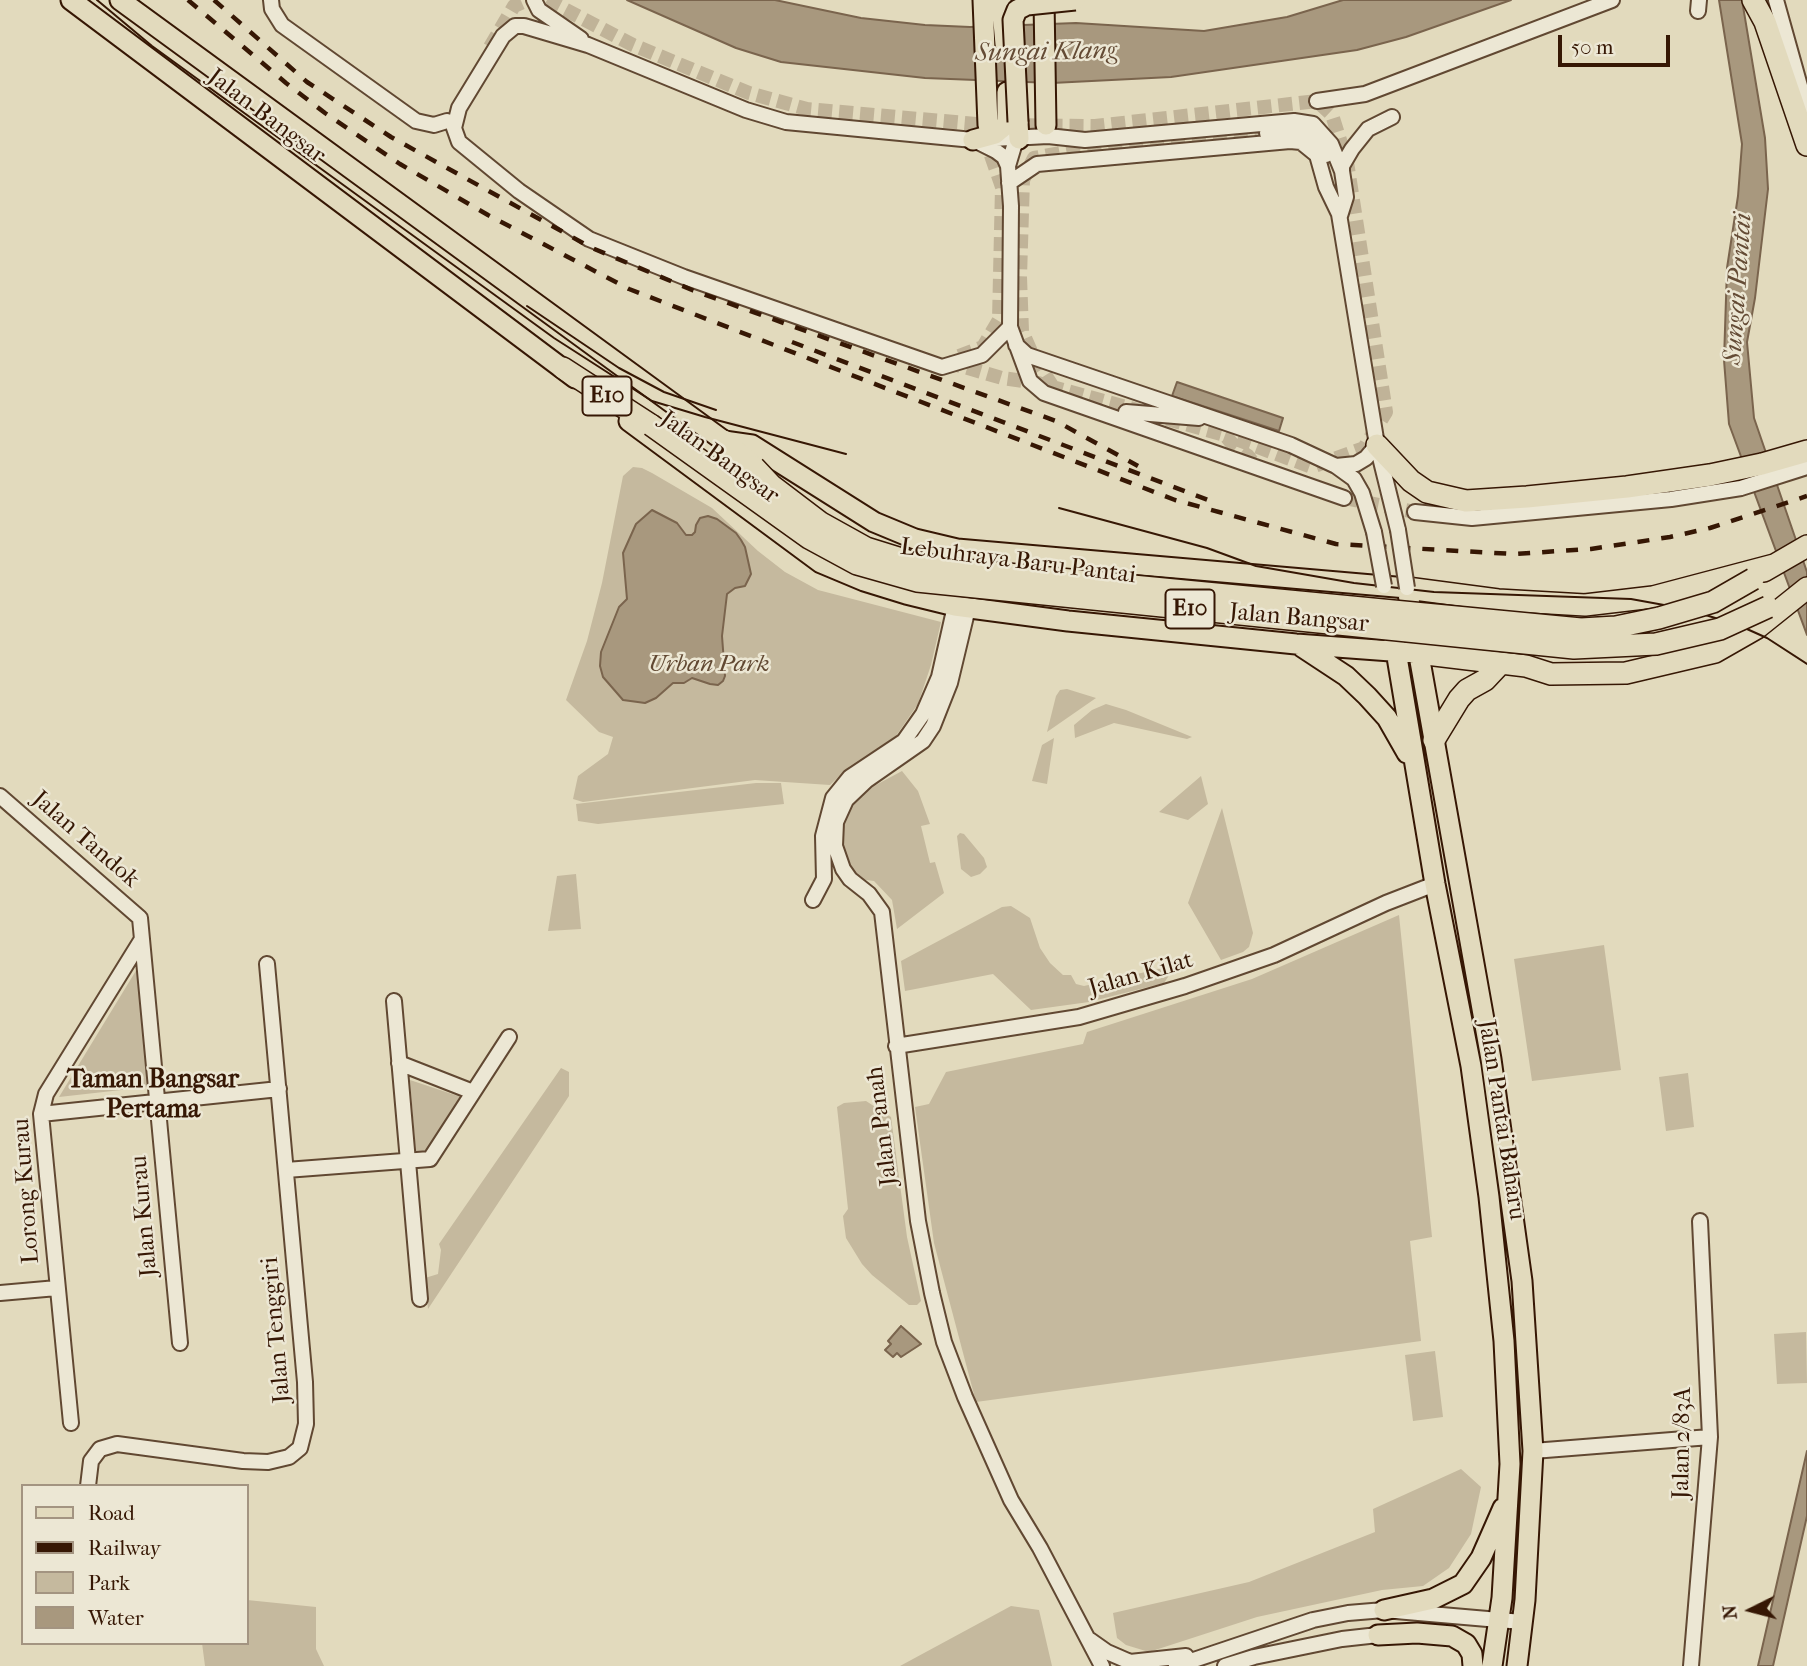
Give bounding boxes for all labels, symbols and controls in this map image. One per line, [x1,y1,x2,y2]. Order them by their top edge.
scale bar [1562,21,1674,65]
text: 50 m [1571,35,1614,59]
water label: Sungai Klang [975,36,1117,70]
street label: Jalan Bangsar [201,63,331,171]
water label: Sungai Pantai [1718,212,1760,366]
road number: E10 [582,376,632,416]
street label: Jalan Bangsar [654,405,784,511]
street label: Lebuhraya Baru Pantai [899,533,1137,591]
road number: E10 [1166,590,1214,628]
street label: Jalan Bangsar [1228,599,1370,639]
park label: Urban Park [648,651,770,679]
street label: Jalan Tandok [25,786,145,894]
street label: Jalan Kilat [1085,946,1197,1004]
street label: Jalan Pantai Baharu [1471,1018,1531,1222]
district label: Taman Bangsar Pertama [67,1065,239,1126]
street label: Jalan Panah [861,1065,905,1187]
street label: Lorong Kurau [8,1117,46,1265]
street label: Jalan Kurau [125,1154,165,1278]
street label: Jalan Tenggiri [256,1256,298,1404]
street label: Jalan 2/83A [1668,1387,1698,1499]
legend [21,1484,248,1645]
text: Road [88,1501,135,1525]
text: Railway [88,1536,161,1560]
text: Park [88,1571,130,1595]
north arrow [1716,1575,1786,1645]
text: N [1718,1604,1742,1621]
text: Water [88,1606,144,1630]

